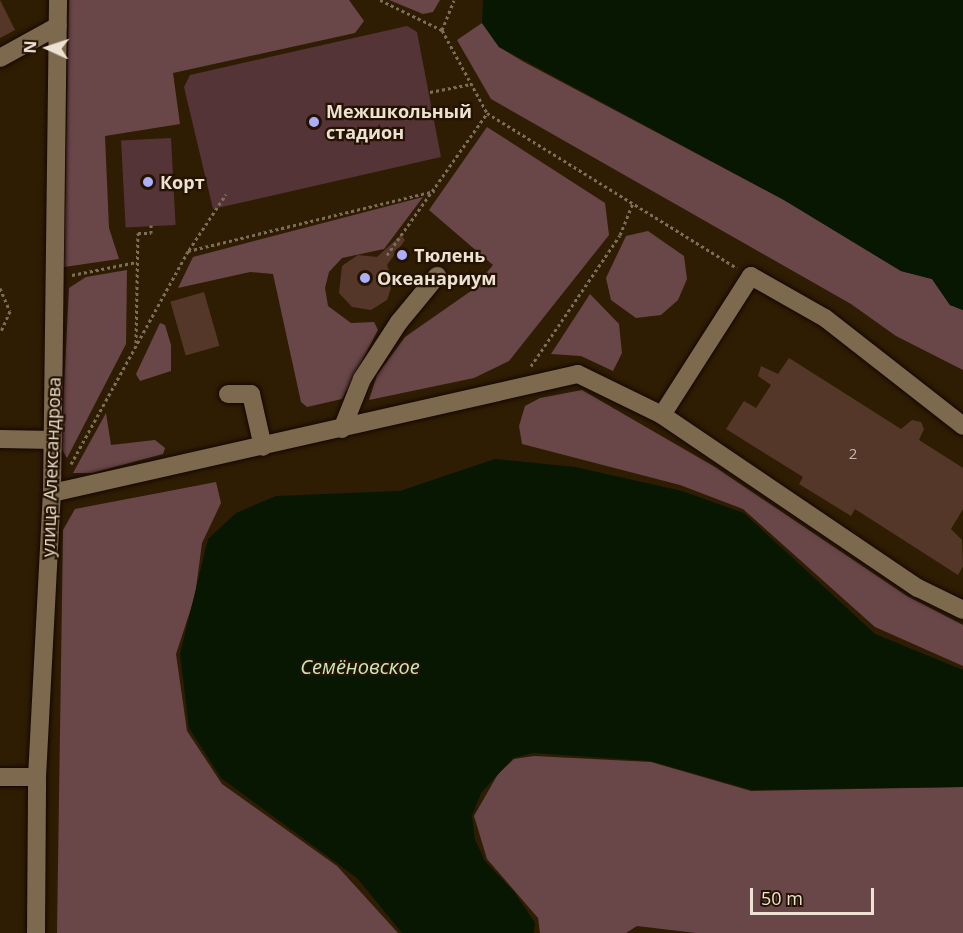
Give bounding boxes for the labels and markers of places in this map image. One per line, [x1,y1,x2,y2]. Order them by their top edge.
place label: Межшкольный стадион [326,101,472,144]
marker: Межшкольный стадион [307,115,321,129]
place label: Корт [160,171,205,193]
marker: Корт [141,175,155,189]
place label: Тюлень [414,244,485,266]
marker: Тюлень [395,248,409,262]
place label: Океанариум [377,267,497,289]
marker: Океанариум [358,271,372,285]

